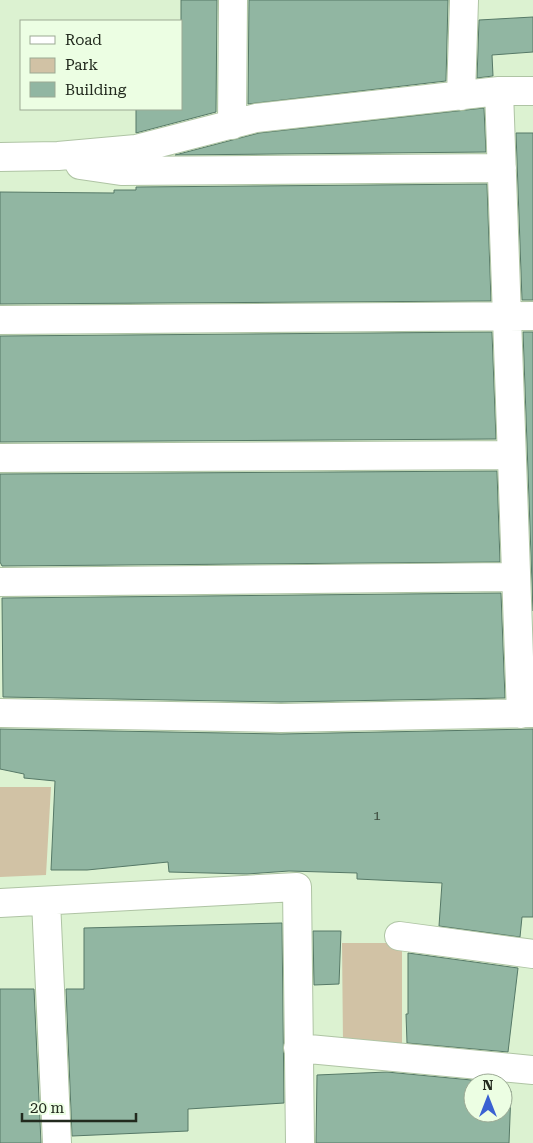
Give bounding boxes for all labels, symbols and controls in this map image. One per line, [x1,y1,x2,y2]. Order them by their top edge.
legend [20,20,182,110]
text: Road [65,31,102,49]
text: Park [65,56,99,74]
text: Building [65,81,127,99]
house number: 1 [373,807,381,823]
north arrow [463,1073,513,1123]
text: N [483,1077,494,1093]
scale bar [22,1090,136,1122]
text: 20 m [30,1099,65,1117]

